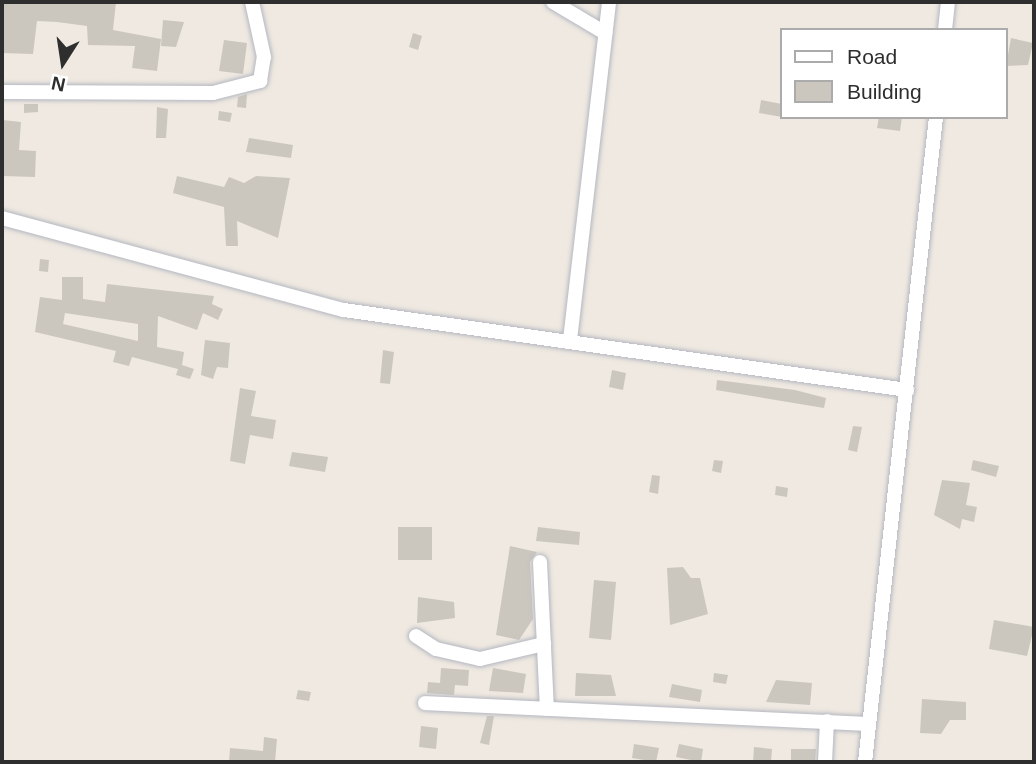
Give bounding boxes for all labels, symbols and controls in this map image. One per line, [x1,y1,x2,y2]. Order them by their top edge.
north arrow [28,28,98,98]
legend [780,28,1008,119]
text: Road [847,45,897,68]
text: N [50,72,67,96]
text: Building [847,80,922,103]

